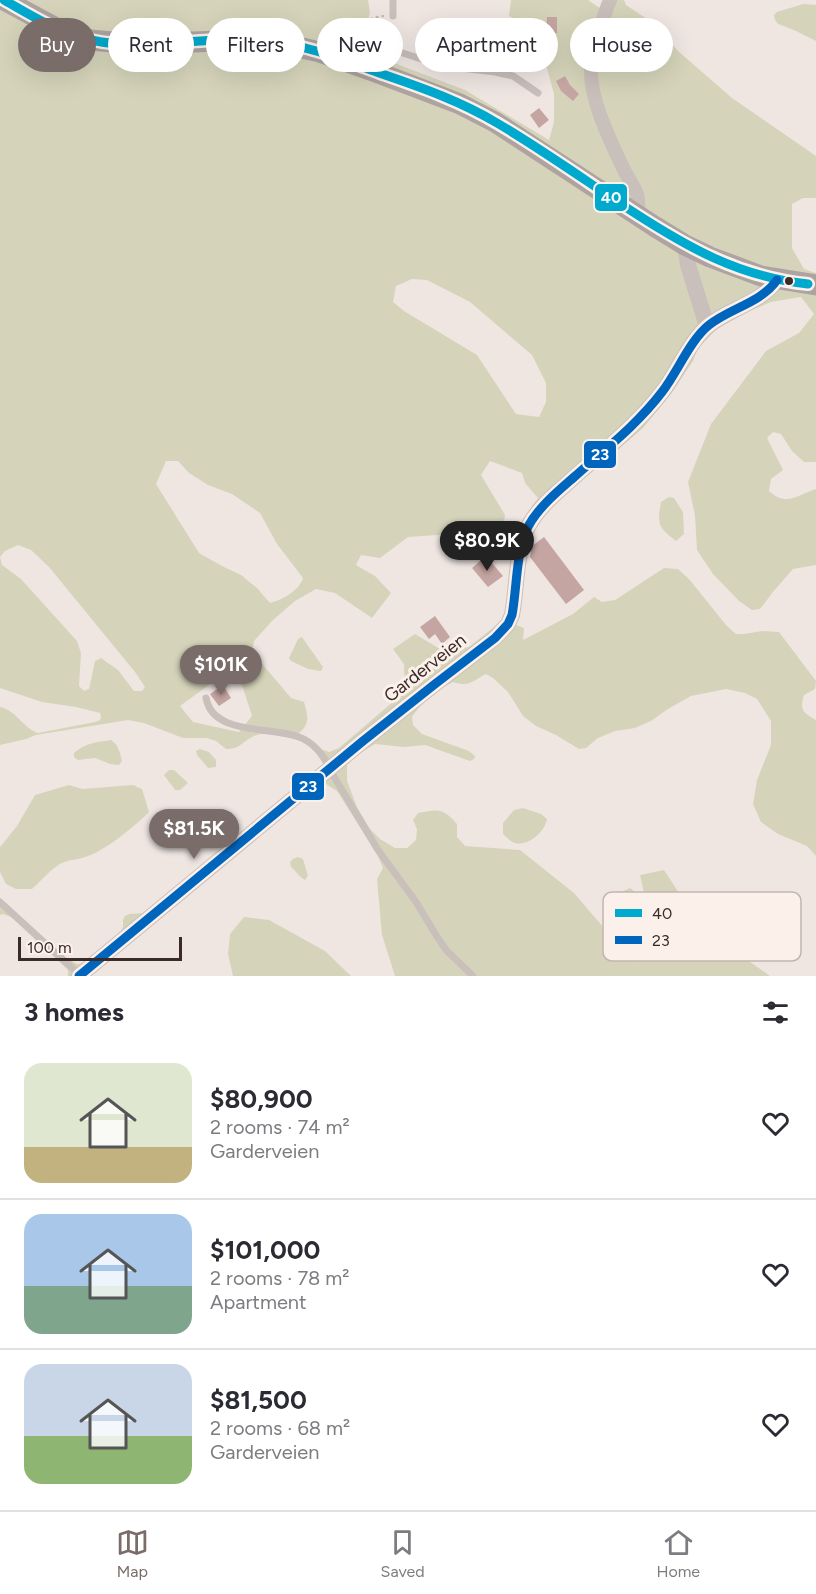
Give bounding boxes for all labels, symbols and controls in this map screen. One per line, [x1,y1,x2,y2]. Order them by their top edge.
chip: Buy [18,18,96,72]
chip: Rent [108,18,194,72]
chip: Filters [206,18,305,72]
chip: New [317,18,403,72]
chip: Apartment [415,18,558,72]
chip: House [570,18,673,72]
line badge: 40 [594,183,628,212]
text: 40 [601,188,621,207]
unlabelled marker [783,275,795,287]
line badge: 23 [583,440,617,469]
text: 23 [591,445,609,464]
pin: $80.9K [438,521,536,572]
text: $80.9K [454,528,520,552]
street label: Garderveien [379,629,471,707]
pin: $101K [179,645,263,696]
text: $101K [194,652,248,676]
line badge: 23 [291,772,325,801]
text: 23 [299,777,317,796]
pin: $81.5K [145,809,243,860]
text: $81.5K [163,816,225,840]
legend [603,892,801,961]
text: 40 [652,904,672,923]
text: 23 [652,931,670,950]
scale bar [18,934,182,962]
text: 100 m [27,938,72,957]
text: 3 homes [24,996,124,1028]
icon: filters [759,996,792,1029]
text: $80,900 [210,1083,313,1115]
icon: home [72,1087,144,1159]
icon: heart [759,1107,792,1140]
text: 2 rooms · 74 m² [210,1115,350,1139]
text: Garderveien [210,1139,319,1163]
text: $101,000 [210,1234,320,1266]
icon: home [72,1238,144,1310]
icon: heart [759,1258,792,1291]
text: 2 rooms · 78 m² [210,1266,350,1290]
text: Apartment [210,1290,307,1314]
text: $81,500 [210,1384,307,1416]
icon: home [72,1388,144,1460]
icon: heart [759,1408,792,1441]
text: 2 rooms · 68 m² [210,1416,350,1440]
text: Garderveien [210,1440,319,1464]
tab: Map [116,1526,149,1581]
tab: Saved [381,1526,425,1581]
tab: Home [656,1526,700,1581]

